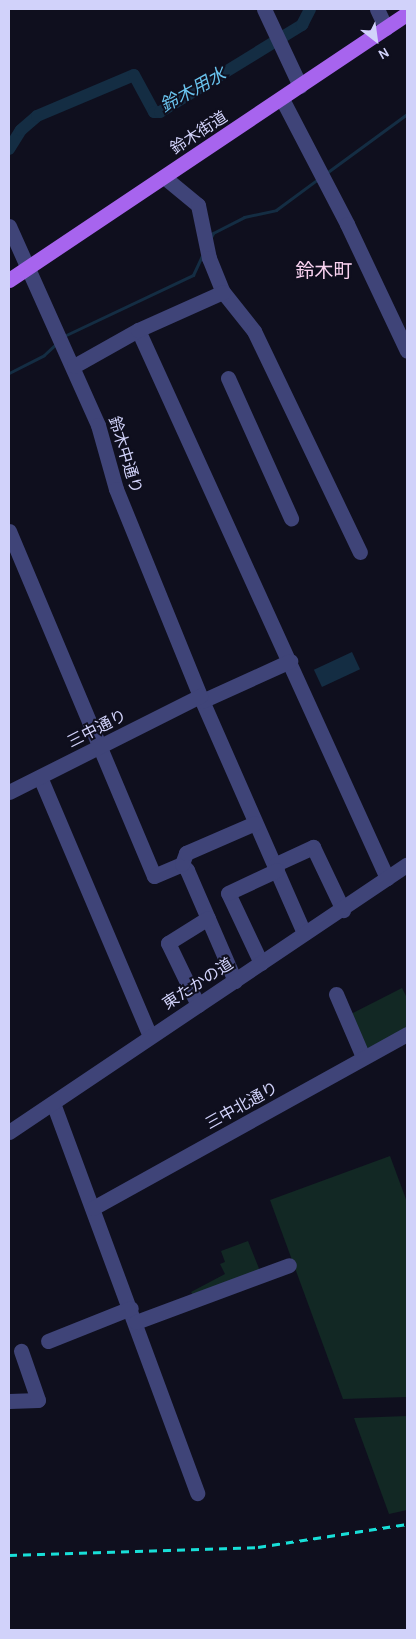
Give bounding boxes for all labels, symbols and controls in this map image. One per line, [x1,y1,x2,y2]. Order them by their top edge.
north arrow [351,15,401,65]
text: N [375,44,392,63]
water label: 鈴木用水 [156,63,230,117]
street label: 鈴木街道 [167,108,231,158]
district label: 鈴木町 [296,261,352,283]
street label: 鈴木中通り [104,414,146,496]
street label: 三中通り [64,706,130,752]
street label: 東たかの道 [159,954,237,1014]
street label: 三中北通り [202,1078,282,1134]

